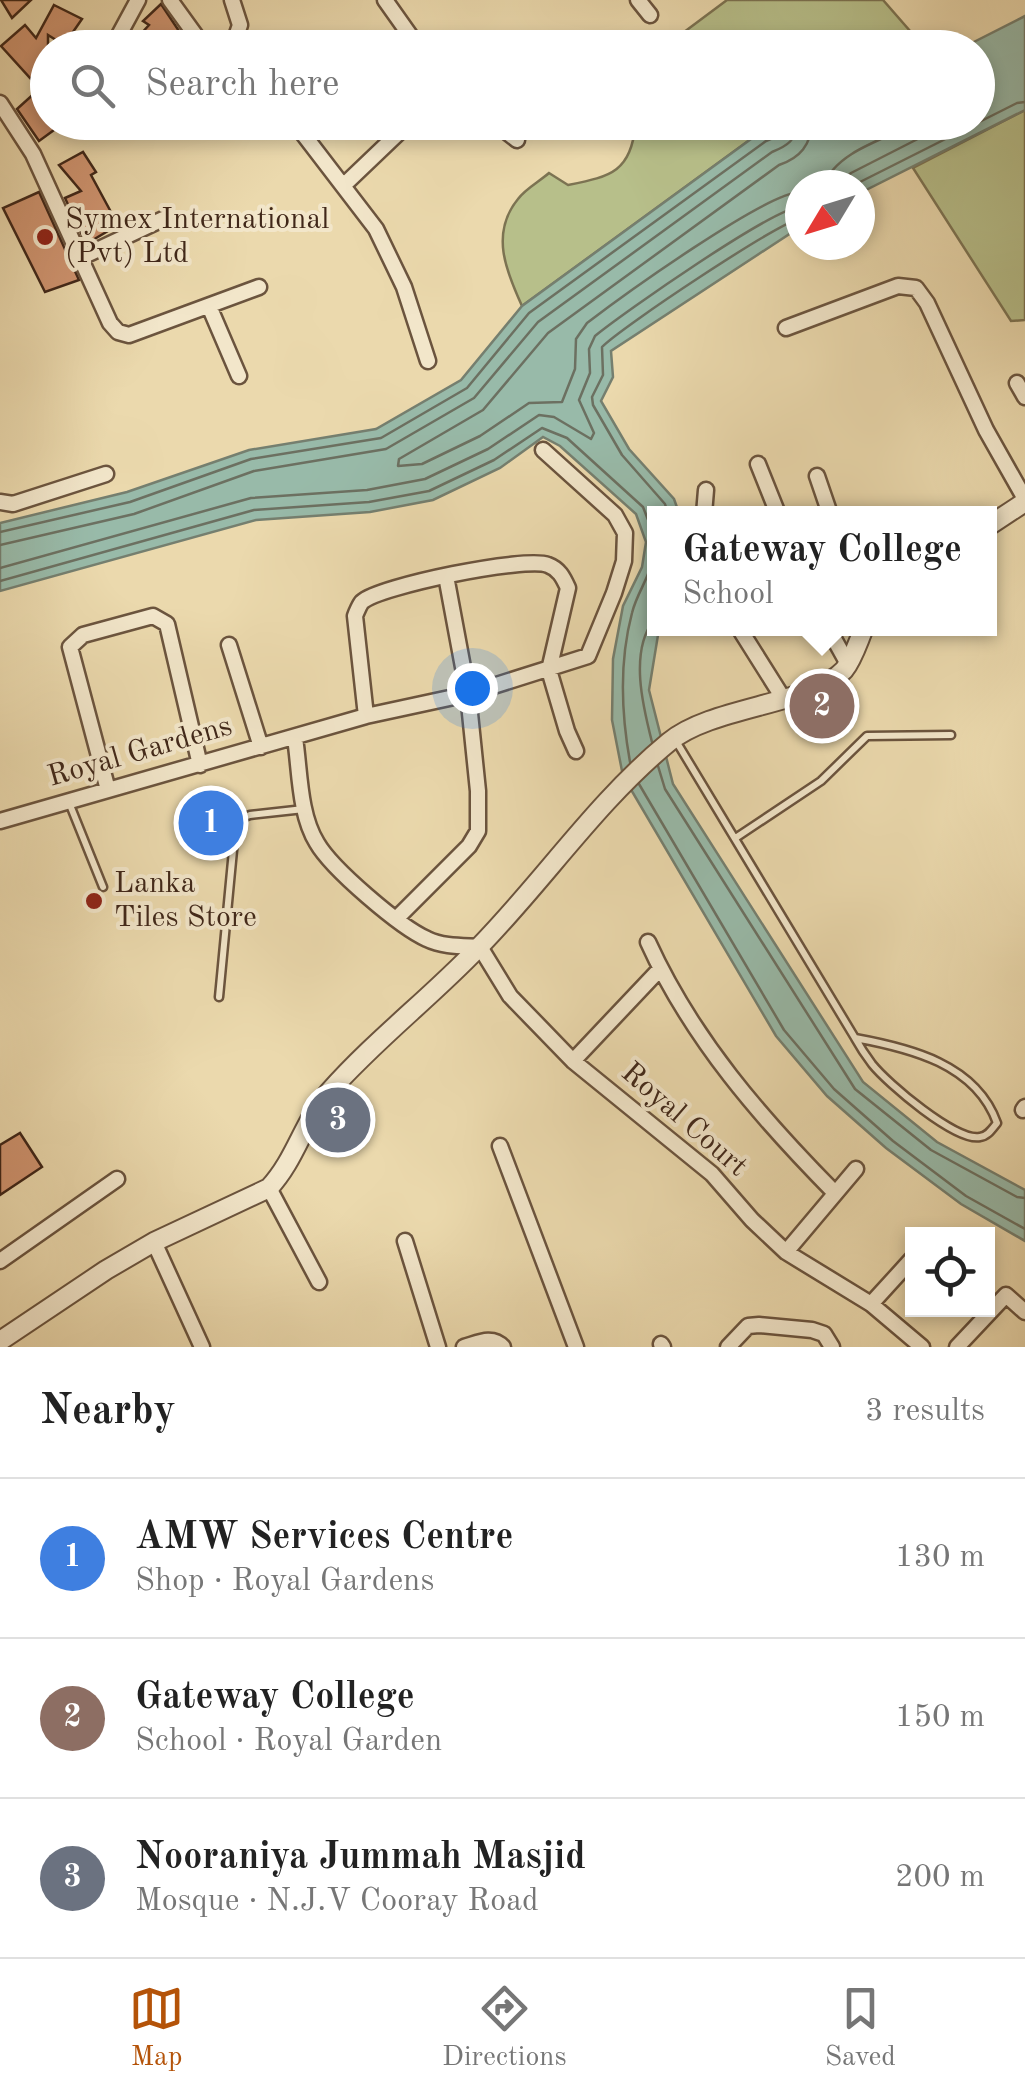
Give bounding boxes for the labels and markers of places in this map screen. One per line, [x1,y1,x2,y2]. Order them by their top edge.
place label: Symex International (Pvt) Ltd [65,205,329,269]
marker: Symex International (Pvt) Ltd [34,226,56,248]
pin: 2 [790,668,854,744]
pin: 1 [178,786,244,860]
place label: Lanka Tiles Store [114,869,257,933]
marker: Lanka Tiles Store [83,890,105,912]
pin: 3 [306,1082,370,1158]

